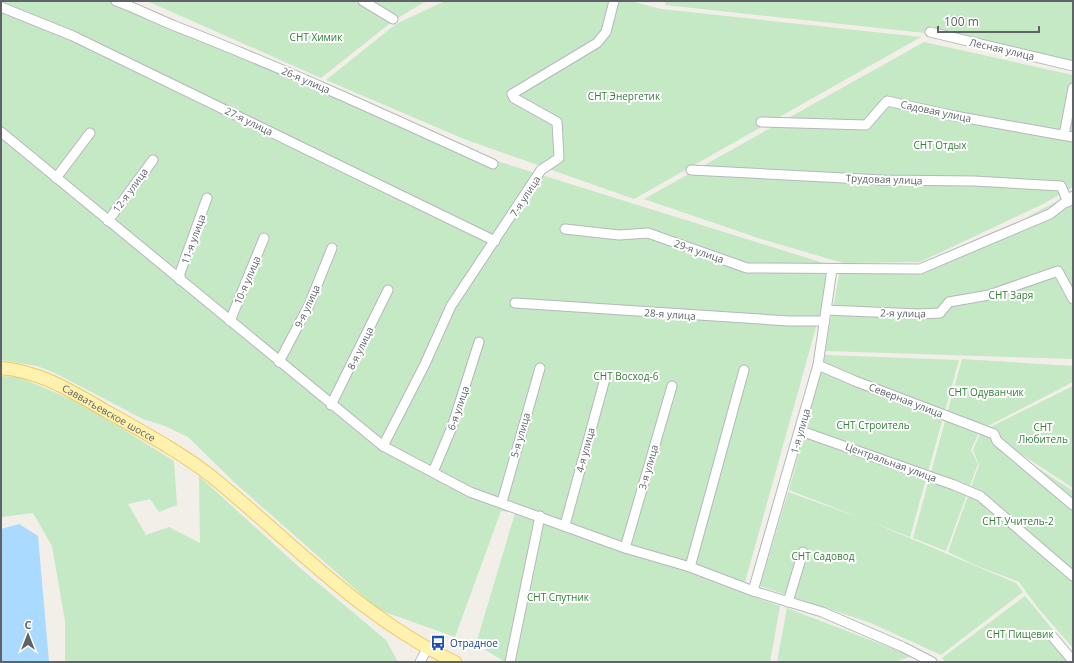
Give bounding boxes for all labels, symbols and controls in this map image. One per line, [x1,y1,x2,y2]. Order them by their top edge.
scale bar [938,8,1039,34]
text: 100 m [944,13,979,30]
park label: СНТ Химик [290,30,343,44]
street label: Лесная улица [968,35,1036,63]
street label: 26-я улица [279,63,333,97]
park label: СНТ Энергетик [588,89,661,103]
street label: Садовая улица [899,97,973,125]
street label: 27-я улица [223,103,275,139]
park label: СНТ Отдых [914,138,967,152]
street label: 12-я улица [109,165,151,215]
street label: Трудовая улица [845,171,923,187]
street label: 7-я улица [507,173,543,219]
street label: 11-я улица [178,212,208,266]
street label: 29-я улица [672,236,726,266]
street label: 10-я улица [230,253,264,307]
street label: 9-я улица [291,282,323,330]
park label: СНТ Заря [989,288,1033,302]
street label: 28-я улица [644,305,696,323]
street label: 2-я улица [880,306,926,320]
street label: 8-я улица [344,324,376,372]
park label: СНТ Восход-6 [594,369,659,383]
street label: Северная улица [867,379,945,421]
street label: Савватьевское шоссе [60,381,159,445]
street label: 6-я улица [444,384,472,432]
park label: СНТ Одуванчик [948,385,1025,399]
street label: 1-я улица [787,407,813,455]
street label: 5-я улица [507,411,533,459]
park label: СНТ Строитель [836,418,910,432]
park label: СНТ Любитель [1018,420,1068,446]
street label: 4-я улица [572,426,598,474]
street label: Центральная улица [843,439,939,485]
street label: 3-я улица [635,443,661,491]
park label: СНТ Учитель-2 [982,514,1054,528]
park label: СНТ Садовод [792,549,855,563]
park label: СНТ Спутник [527,590,590,604]
north arrow [8,615,48,655]
text: С [24,617,32,632]
park label: СНТ Пищевик [986,627,1054,641]
bus stop icon: Отрадное [429,634,447,652]
place label: Отрадное [450,636,498,650]

